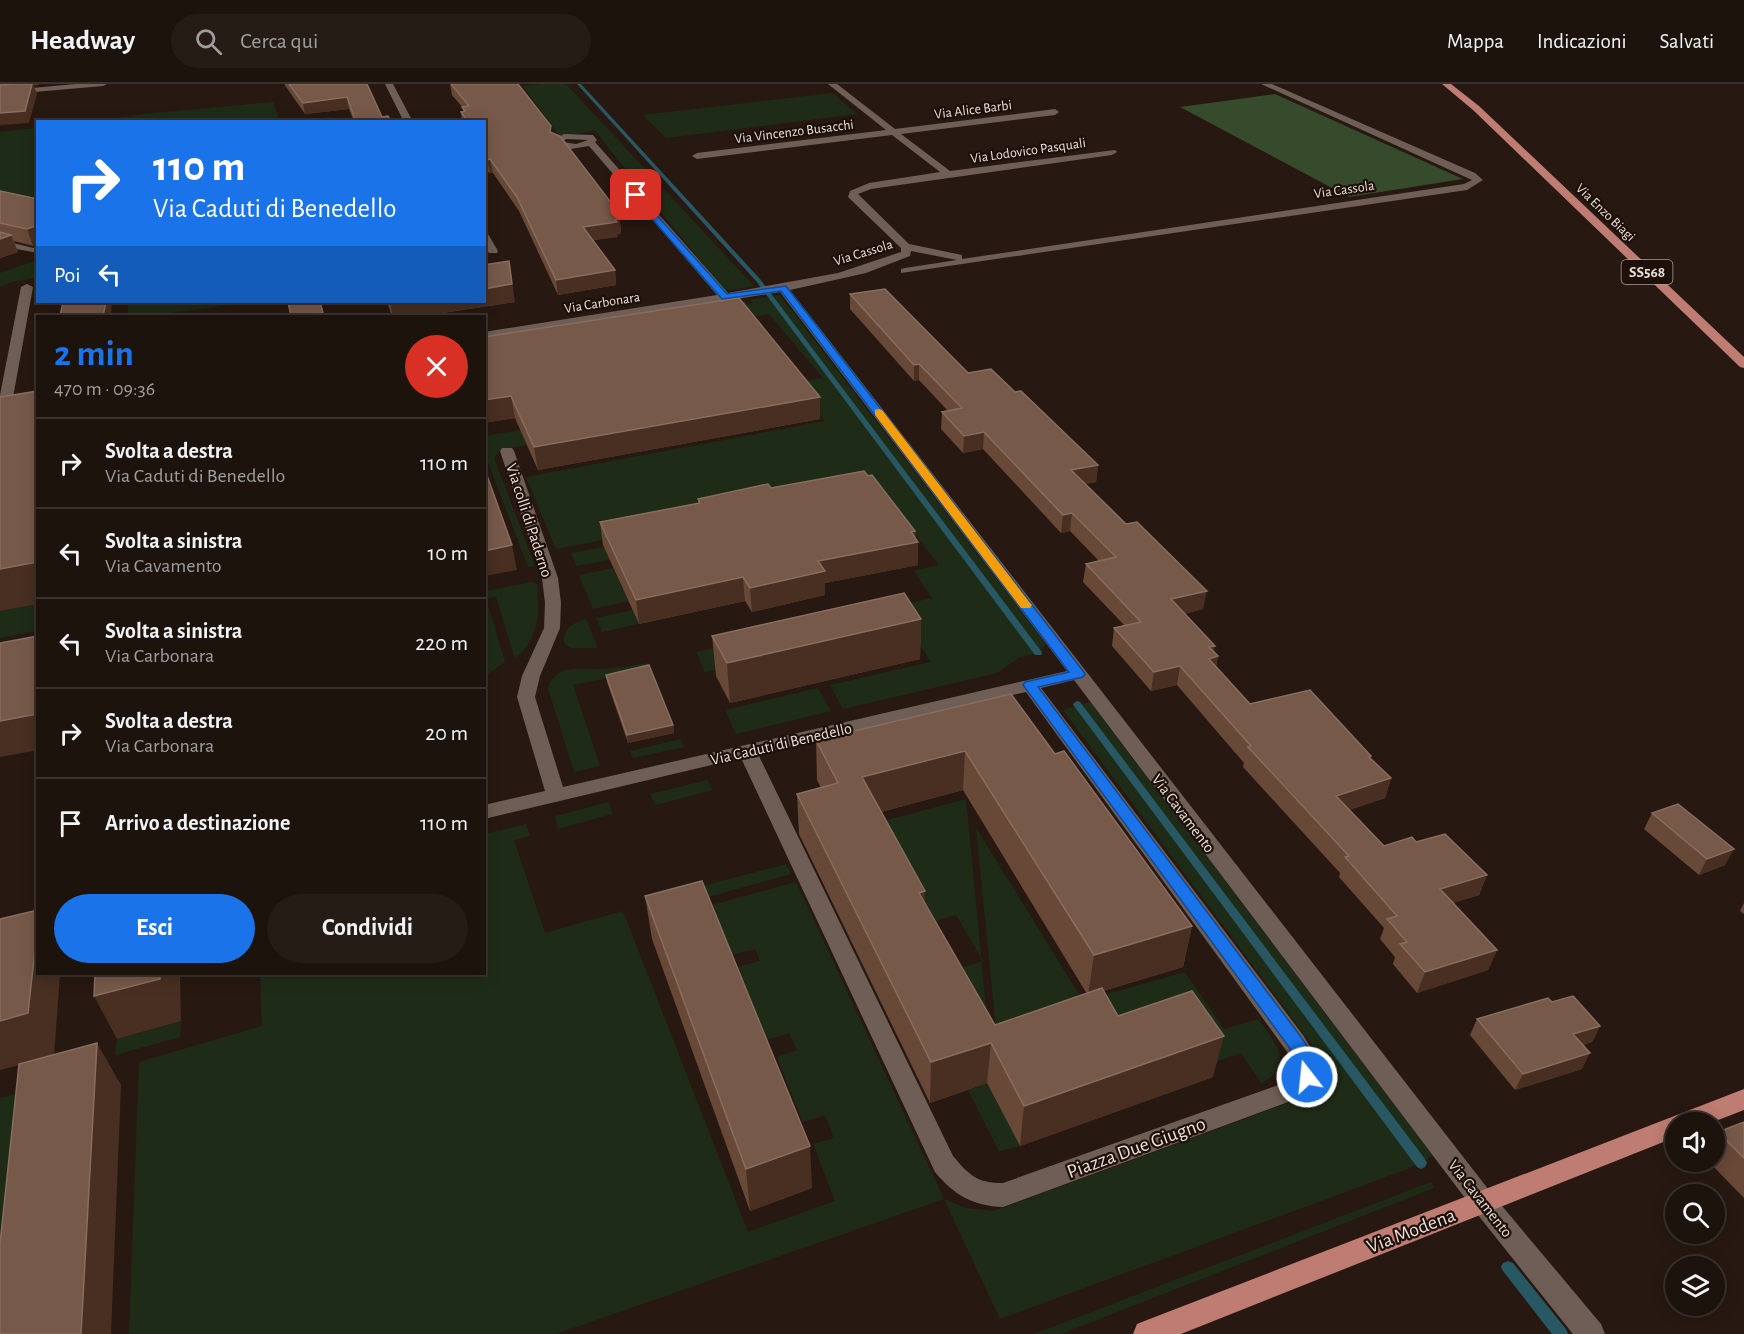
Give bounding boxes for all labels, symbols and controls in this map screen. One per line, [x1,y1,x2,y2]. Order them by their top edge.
search box [171,14,591,68]
icon: search [192,25,225,58]
text: Headway [30,27,135,55]
text: Cerca qui [240,30,318,52]
text: Mappa [1447,31,1504,52]
text: Indicazioni [1537,31,1627,52]
text: Salvati [1660,31,1714,52]
street label: Via Alice Barbi [933,98,1013,122]
street label: Via Vincenzo Busacchi [734,118,855,146]
street label: Via Lodovico Pasquali [969,136,1087,166]
icon: right [54,144,132,222]
text: 110 m [153,146,245,188]
pin [610,169,661,220]
icon: arrive [619,178,652,211]
street label: Via Cassola [1313,179,1376,201]
street label: Via Enzo Biagi [1573,181,1638,244]
text: Via Caduti di Benedello [153,195,397,222]
street label: Via Cassola [832,237,895,269]
icon: left [93,258,126,291]
road number: SS568 [1622,260,1672,284]
text: Poi [54,264,81,286]
street label: Via Carbonara [563,290,642,316]
button: close [405,335,468,398]
text: 2 min [54,336,134,372]
text: 470 m · 09:36 [54,379,155,399]
text: Svolta a destra [105,440,233,462]
icon: right [54,447,87,480]
text: 110 m [420,452,468,474]
street label: Via colli di Paderno [503,462,555,579]
text: Via Caduti di Benedello [105,466,285,486]
text: Svolta a sinistra [105,530,242,552]
icon: left [54,537,87,570]
text: 10 m [428,542,468,564]
text: Via Cavamento [105,556,222,576]
text: Svolta a sinistra [105,620,242,642]
icon: left [54,627,87,660]
text: 220 m [415,632,468,654]
text: Via Carbonara [105,646,214,666]
text: Svolta a destra [105,710,233,732]
icon: right [54,717,87,750]
street label: Via Caduti di Benedello [709,720,853,768]
text: 20 m [425,722,468,744]
text: Via Carbonara [105,736,214,756]
street label: Via Cavamento [1149,772,1218,856]
icon: arrive [54,807,87,840]
text: Arrivo a destinazione [105,812,290,834]
text: 110 m [420,812,468,834]
button: Esci [54,894,255,963]
button: Condividi [267,894,468,963]
position arrow [1275,1045,1339,1109]
map controls [1665,1112,1725,1316]
button: sound [1665,1112,1725,1172]
street label: Piazza Due Giugno [1064,1114,1208,1182]
street label: Via Cavamento [1445,1157,1515,1240]
button: search [1665,1184,1725,1244]
street label: Via Modena [1364,1205,1458,1257]
button: layers [1665,1256,1725,1316]

